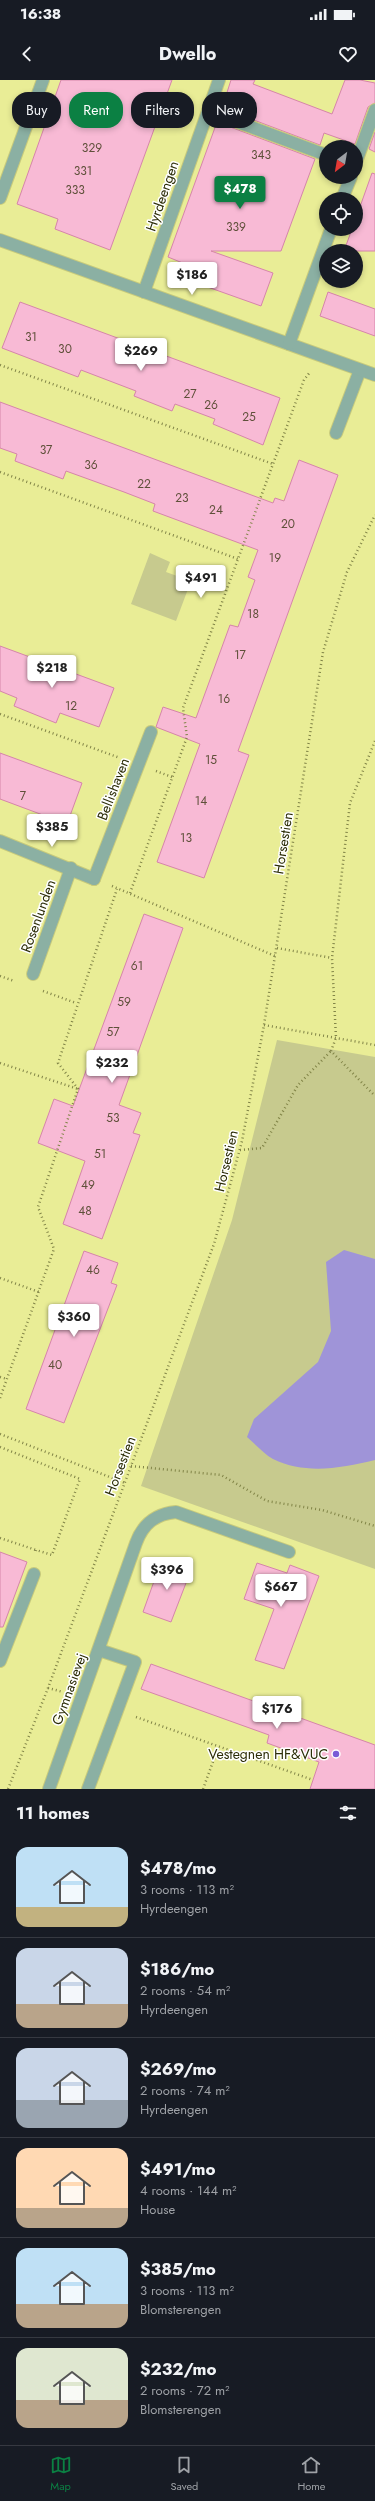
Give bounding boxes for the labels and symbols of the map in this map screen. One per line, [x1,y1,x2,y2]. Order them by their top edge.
house number: 329 [82,139,102,157]
north arrow [319,140,363,184]
house number: 343 [251,146,271,164]
street label: Hyrdeengen [141,158,183,234]
house number: 331 [74,162,92,180]
pin: $478 [216,176,264,210]
house number: 333 [65,181,85,199]
house number: 339 [226,218,246,236]
pin: $186 [168,262,216,296]
house number: 31 [25,328,37,346]
pin: $269 [117,338,165,372]
house number: 30 [58,340,72,358]
house number: 27 [183,385,197,403]
house number: 26 [204,396,218,414]
house number: 25 [242,408,256,426]
house number: 37 [40,441,53,459]
house number: 36 [84,456,98,474]
house number: 22 [137,475,151,493]
house number: 23 [175,489,189,507]
house number: 24 [209,501,223,519]
house number: 20 [281,515,295,533]
house number: 19 [269,549,281,567]
pin: $491 [177,565,225,599]
house number: 18 [247,605,259,623]
house number: 17 [234,646,247,664]
pin: $218 [28,655,76,689]
house number: 16 [218,690,230,708]
house number: 12 [65,697,77,715]
house number: 15 [205,751,217,769]
street label: Bellishaven [92,755,134,823]
house number: 7 [20,787,27,805]
house number: 14 [195,792,207,810]
street label: Horsestien [268,811,298,875]
pin: $385 [28,814,76,848]
house number: 13 [180,829,192,847]
street label: Rosenlunden [16,877,60,955]
house number: 61 [131,957,143,975]
house number: 59 [117,993,131,1011]
house number: 57 [106,1023,120,1041]
pin: $232 [88,1050,136,1084]
house number: 53 [106,1109,120,1127]
street label: Horsestien [209,1128,243,1194]
house number: 51 [94,1145,106,1163]
house number: 49 [81,1176,95,1194]
house number: 48 [78,1202,92,1220]
house number: 46 [86,1261,100,1279]
pin: $360 [50,1304,98,1338]
house number: 40 [48,1356,62,1374]
street label: Horsestien [99,1433,141,1499]
pin: $396 [143,1557,191,1591]
pin: $667 [257,1574,305,1608]
street label: Gymnasievej [47,1650,91,1728]
pin: $176 [253,1696,301,1730]
place label: Vestegnen HF&VUC [208,1744,328,1764]
marker: Vestegnen HF&VUC [331,1749,341,1759]

